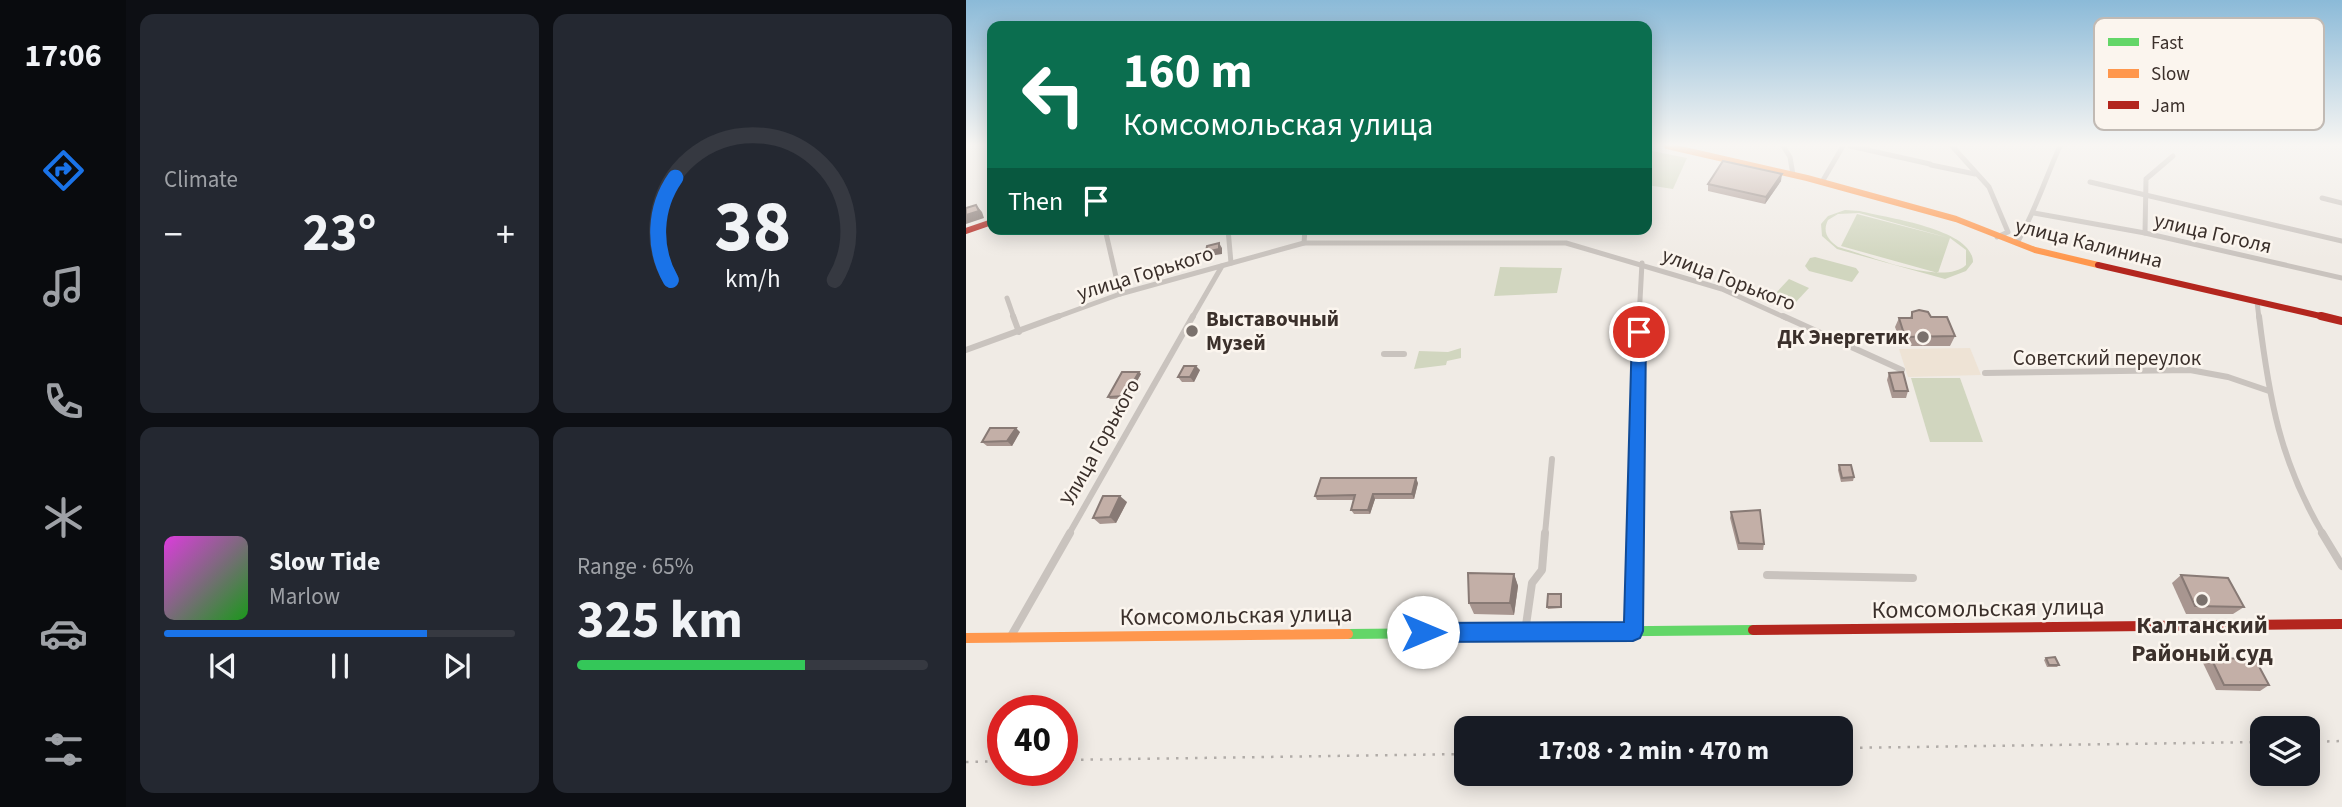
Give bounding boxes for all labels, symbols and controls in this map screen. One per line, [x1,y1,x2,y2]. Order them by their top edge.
legend [2094,18,2324,130]
text: Fast [2151,30,2184,57]
text: 17:06 [24,33,102,79]
text: 160 m [1123,37,1252,107]
icon: left [1008,49,1099,140]
text: Slow [2151,61,2190,88]
text: Jam [2151,93,2185,120]
text: Комсомольская улица [1123,102,1433,148]
icon: directions [39,146,88,195]
text: Climate [164,163,238,196]
text: 38 [714,175,791,279]
icon: arrive [1077,182,1115,220]
text: Then [1008,183,1063,220]
text: 23° [303,197,376,271]
street label: улица Гоголя [2151,205,2275,261]
text: − [164,208,183,262]
text: + [496,208,515,262]
street label: улица Калинина [2012,210,2166,276]
street label: улица Горького [1073,238,1217,308]
street label: улица Горького [1658,240,1800,318]
text: km/h [725,260,780,296]
icon: music [39,262,88,311]
pin [1609,302,1669,362]
place label: Выставочный Музей [1206,304,1339,358]
icon: arrive [1620,313,1658,351]
place label: ДК Энергетик [1777,322,1909,352]
marker: Выставочный Музей [1184,323,1200,339]
marker: ДК Энергетик [1915,329,1931,345]
street label: Советский переулок [2013,343,2202,373]
street label: Улица Горького [1053,373,1147,511]
icon: phone [39,377,88,426]
icon: climate [39,493,88,542]
text: Slow Tide [269,543,380,580]
text: Range · 65% [577,550,694,583]
text: Marlow [269,580,340,613]
text: 325 km [577,584,743,658]
street label: Комсомольская улица [1871,589,2105,628]
marker: Калтанский Районый суд [2194,592,2210,608]
position arrow [1386,595,1460,669]
street label: Комсомольская улица [1119,596,1353,635]
place label: Калтанский Районый суд [2131,608,2273,671]
icon: car [39,609,88,658]
icon: previous [204,647,242,685]
icon: pause [321,647,359,685]
icon: next [438,647,476,685]
speed limit sign: 40 [987,695,1078,786]
map controls [2250,716,2320,786]
button: layers [2250,716,2320,786]
icon: filters [39,725,88,774]
text: 17:08 · 2 min · 470 m [1538,732,1769,769]

